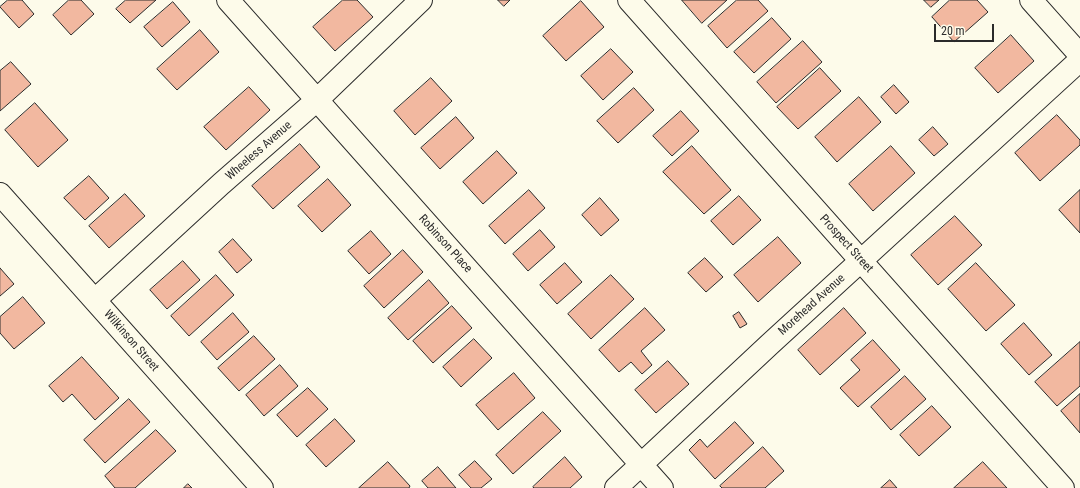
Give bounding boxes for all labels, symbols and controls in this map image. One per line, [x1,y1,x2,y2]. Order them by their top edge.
scale bar [936,16,996,42]
text: 20 m [941,24,965,38]
street label: Wheeless Avenue [223,118,295,184]
street label: Robinson Place [415,212,475,276]
street label: Prospect Street [816,212,876,276]
street label: Morehead Avenue [776,271,848,339]
street label: Wilkinson Street [100,307,162,375]

